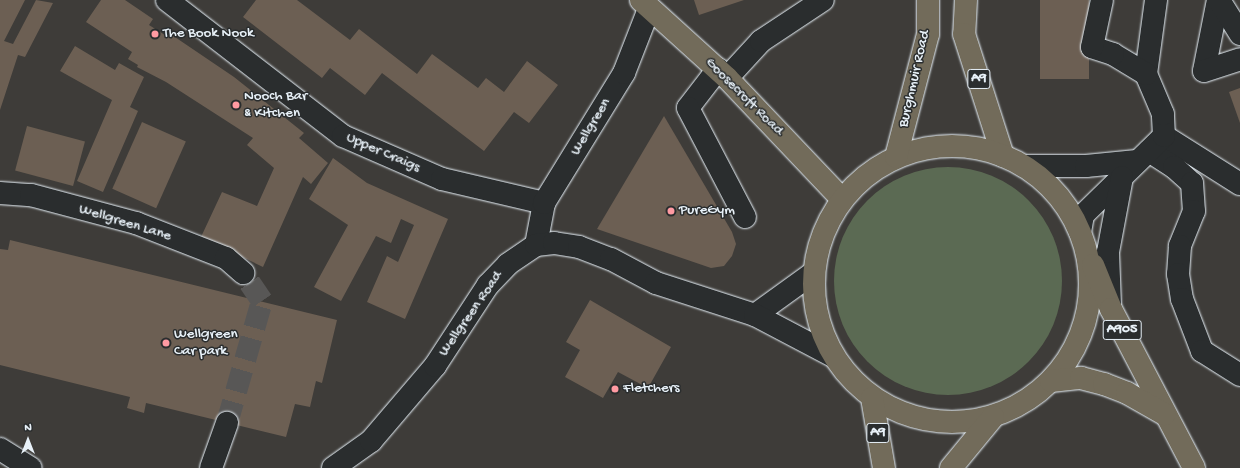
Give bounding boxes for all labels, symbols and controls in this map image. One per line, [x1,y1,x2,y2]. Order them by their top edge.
place label: The Book Nook [163,25,254,43]
marker: The Book Nook [150,29,160,39]
street label: Burghmuir Road [895,29,935,129]
street label: Goosecroft Road [701,54,787,140]
road number: A9 [967,67,991,91]
place label: Nooch Bar & Kitchen [244,87,307,122]
street label: Wellgreen [567,95,615,159]
marker: Nooch Bar & Kitchen [231,100,241,110]
street label: Upper Craigs [343,129,423,177]
street label: Wellgreen Lane [77,200,173,246]
place label: PureGym [679,202,735,220]
marker: PureGym [666,206,676,216]
street label: Wellgreen Road [435,268,507,360]
road number: A905 [1102,318,1142,342]
place label: Wellgreen Car park [174,325,238,360]
marker: Wellgreen Car park [161,338,171,348]
place label: Fletchers [623,380,680,398]
marker: Fletchers [610,384,620,394]
north arrow [8,420,48,460]
road number: A9 [866,421,890,445]
text: N [24,422,32,434]

